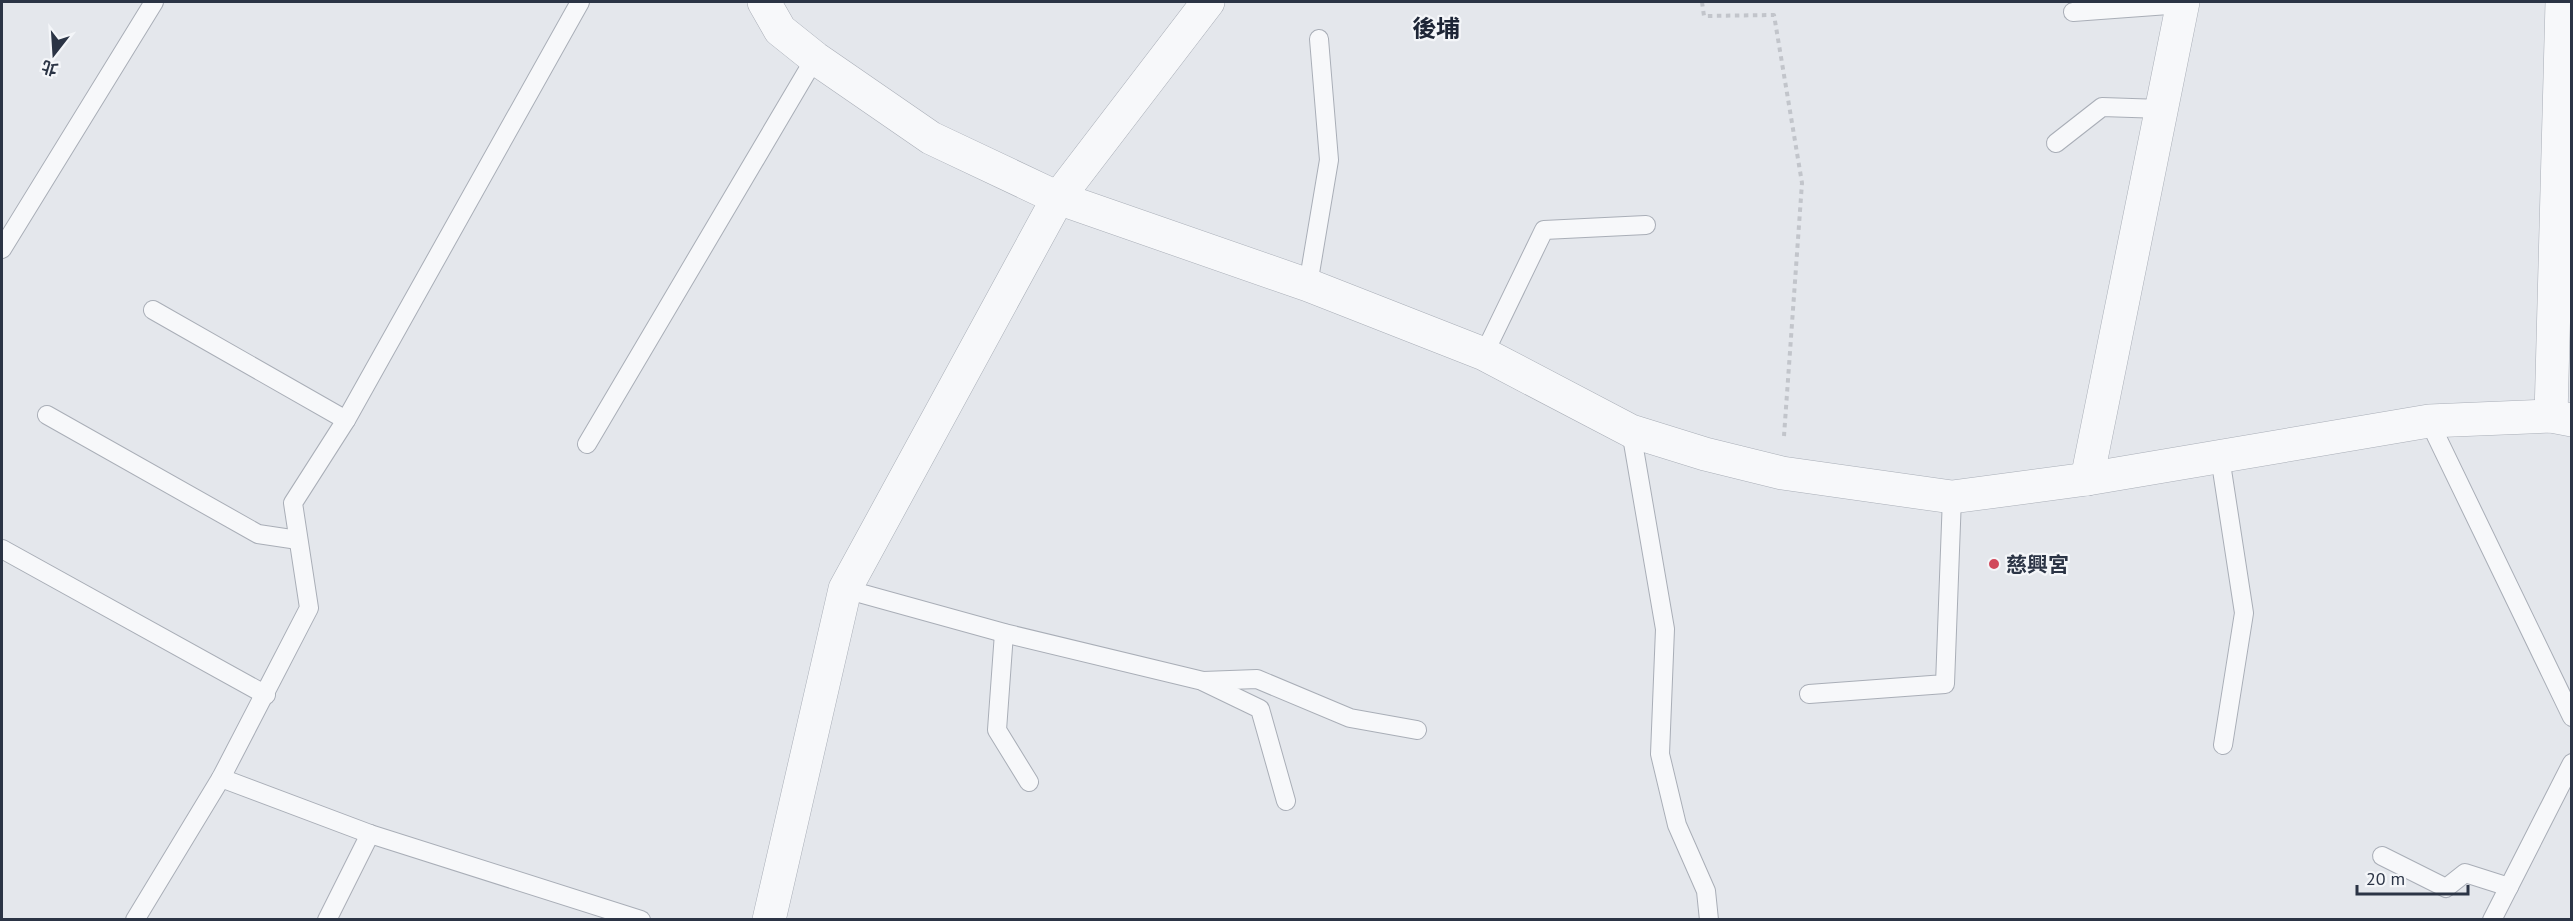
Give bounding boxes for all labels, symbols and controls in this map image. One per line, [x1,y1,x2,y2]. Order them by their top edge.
district label: 後埔 [1412,13,1460,44]
north arrow [24,24,84,84]
text: 北 [39,56,60,80]
place label: 慈興宮 [2006,551,2069,578]
marker: 慈興宮 [1987,557,2001,571]
scale bar [2357,858,2468,896]
text: 20 m [2366,867,2405,890]

